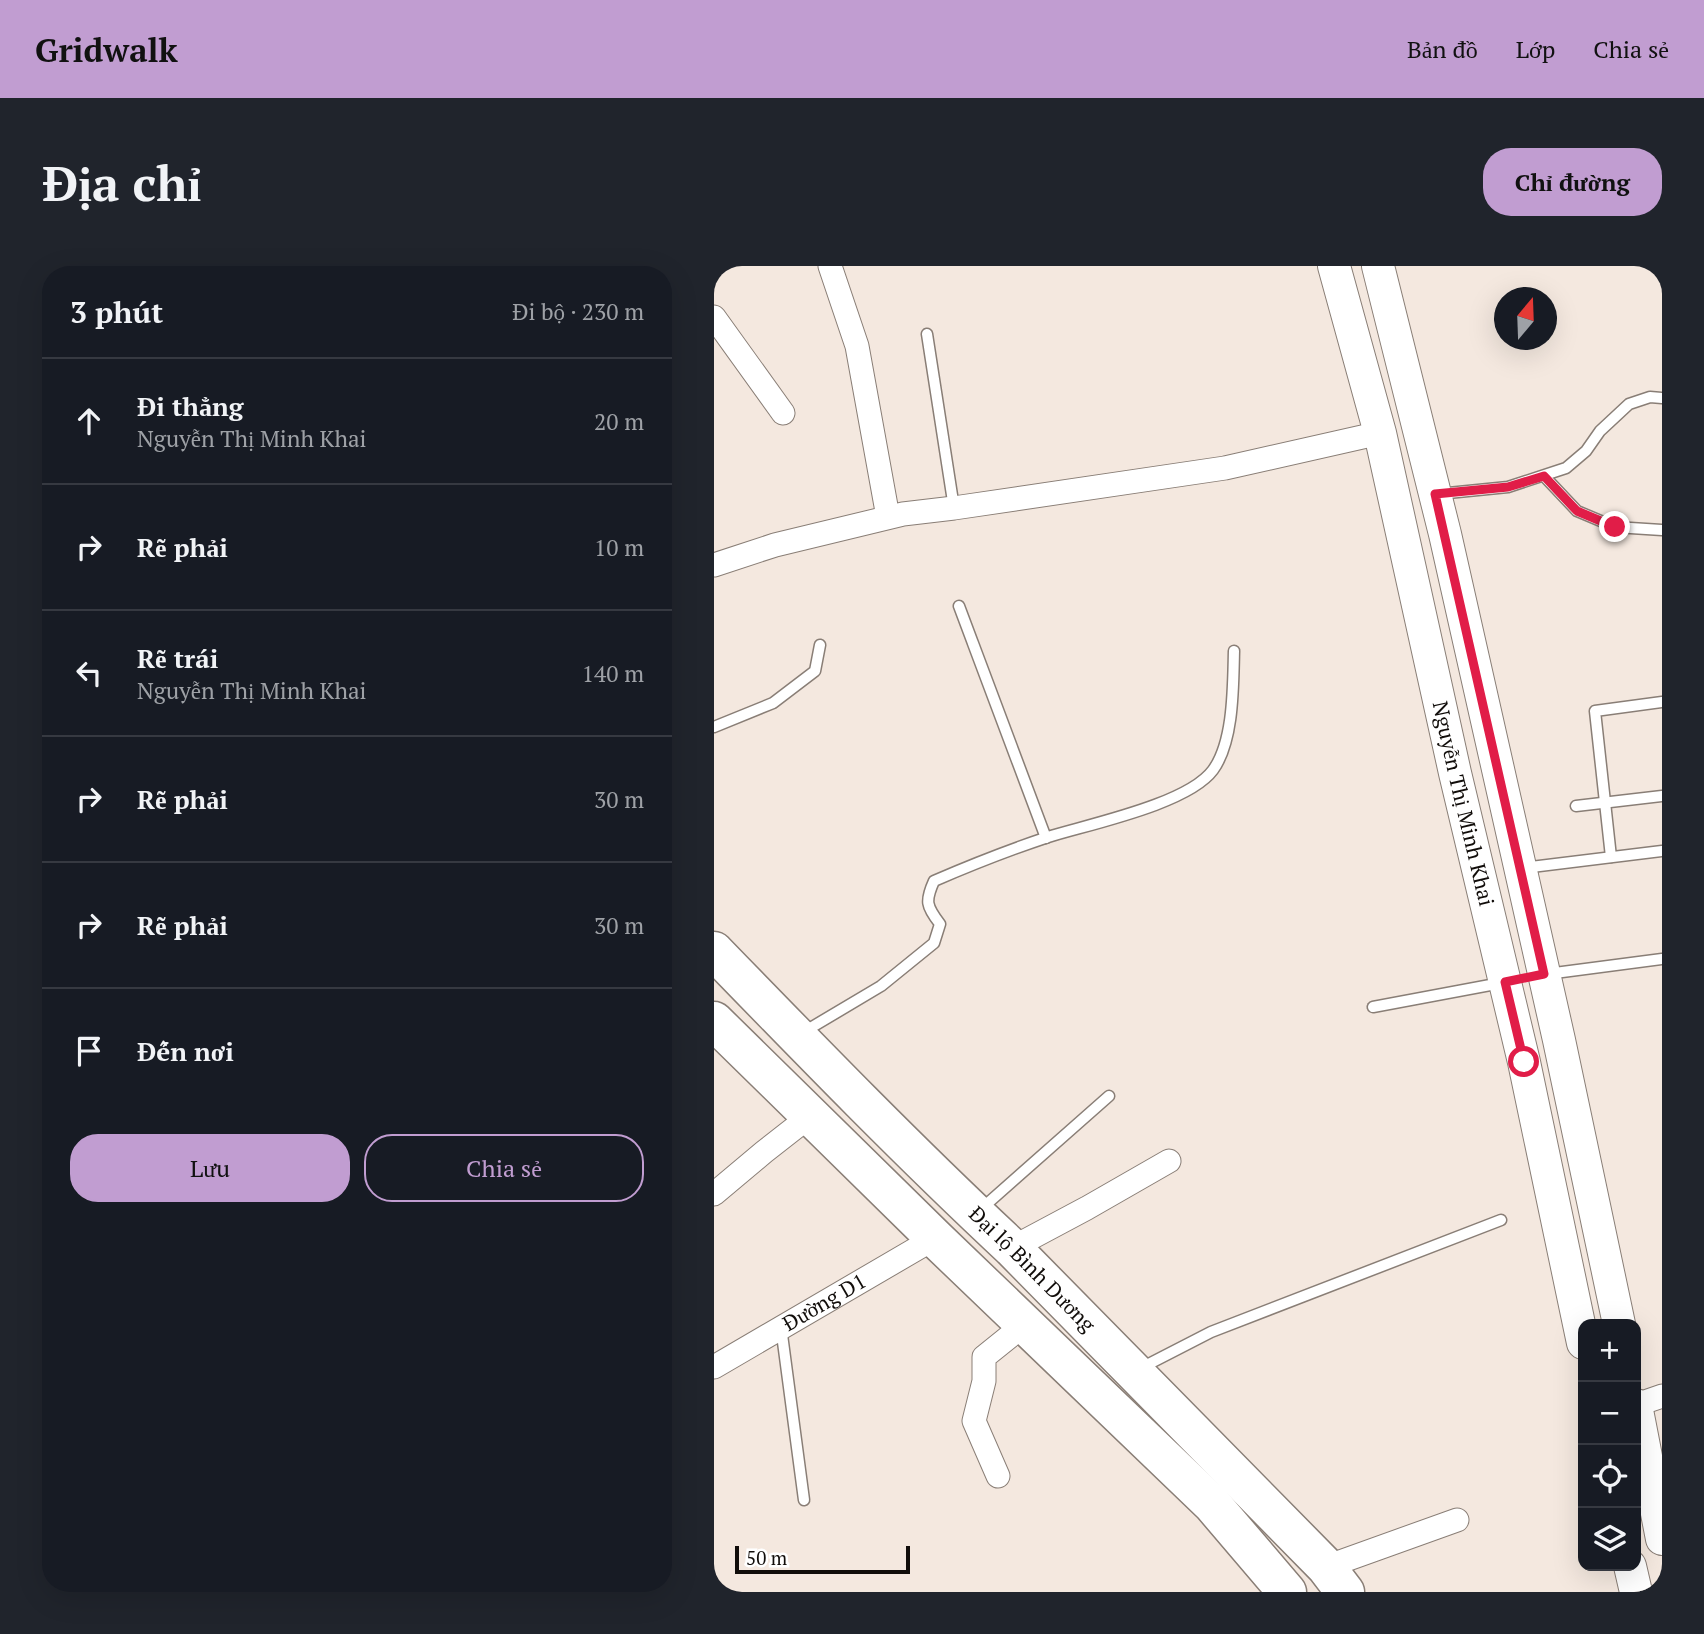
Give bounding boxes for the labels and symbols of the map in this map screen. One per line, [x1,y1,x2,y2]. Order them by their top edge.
north arrow [1494,287,1557,350]
route end [1599,511,1630,542]
street label: Nguyễn Thị Minh Khai [1427,698,1501,909]
route start [1508,1046,1539,1077]
street label: Đại lộ Bình Dương [963,1200,1103,1338]
street label: Đường D1 [777,1266,871,1337]
scale bar [735,1543,910,1575]

